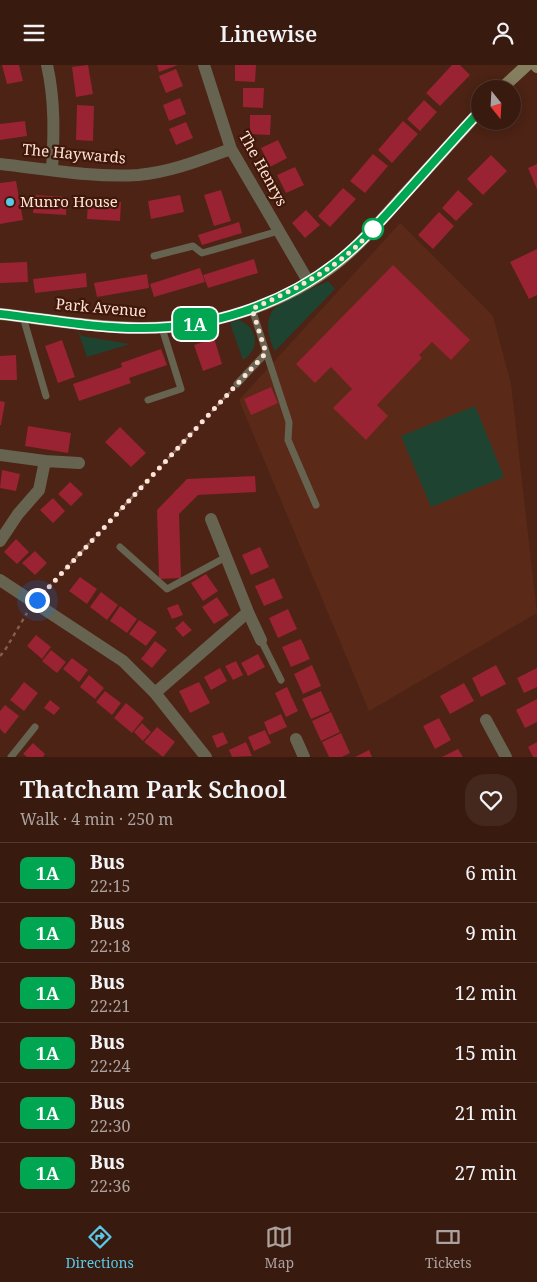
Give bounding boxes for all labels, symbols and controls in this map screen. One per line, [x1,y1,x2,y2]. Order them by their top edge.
text: Linewise [220,18,317,48]
icon: menu [20,19,48,47]
icon: person [489,19,517,47]
north arrow [471,80,521,130]
map controls [471,80,521,130]
street label: The Henrys [235,128,293,210]
street label: The Haywards [22,139,127,167]
place label: Munro House [20,191,118,211]
marker: Munro House [4,196,16,208]
unlabelled marker [362,218,384,240]
street label: Park Avenue [55,293,147,321]
line badge: 1A [172,308,218,340]
text: 1A [183,312,207,336]
your location [25,588,50,613]
text: Thatcham Park School [20,772,287,805]
button: heart [465,774,517,826]
text: Walk · 4 min · 250 m [20,808,173,830]
text: Bus [90,849,125,875]
text: 6 min [465,860,517,886]
text: 1A [36,861,59,885]
text: 22:15 [90,875,130,897]
text: Bus [90,909,125,935]
text: 9 min [465,920,517,946]
text: 1A [36,921,59,945]
text: 22:18 [90,935,130,957]
text: Bus [90,969,125,995]
text: 12 min [455,980,517,1006]
text: 1A [36,981,59,1005]
text: 22:21 [90,995,130,1017]
text: Bus [90,1029,125,1055]
text: 15 min [455,1040,517,1066]
text: 1A [36,1041,59,1065]
text: 22:24 [90,1055,130,1077]
text: Bus [90,1089,125,1115]
text: 21 min [455,1100,517,1126]
text: 1A [36,1101,59,1125]
text: 22:30 [90,1115,130,1137]
text: Bus [90,1149,125,1175]
text: 27 min [455,1160,517,1186]
text: 1A [36,1161,59,1185]
text: 22:36 [90,1175,130,1197]
tab: Directions [65,1223,134,1272]
tab: Map [265,1223,294,1272]
tab: Tickets [425,1223,472,1272]

